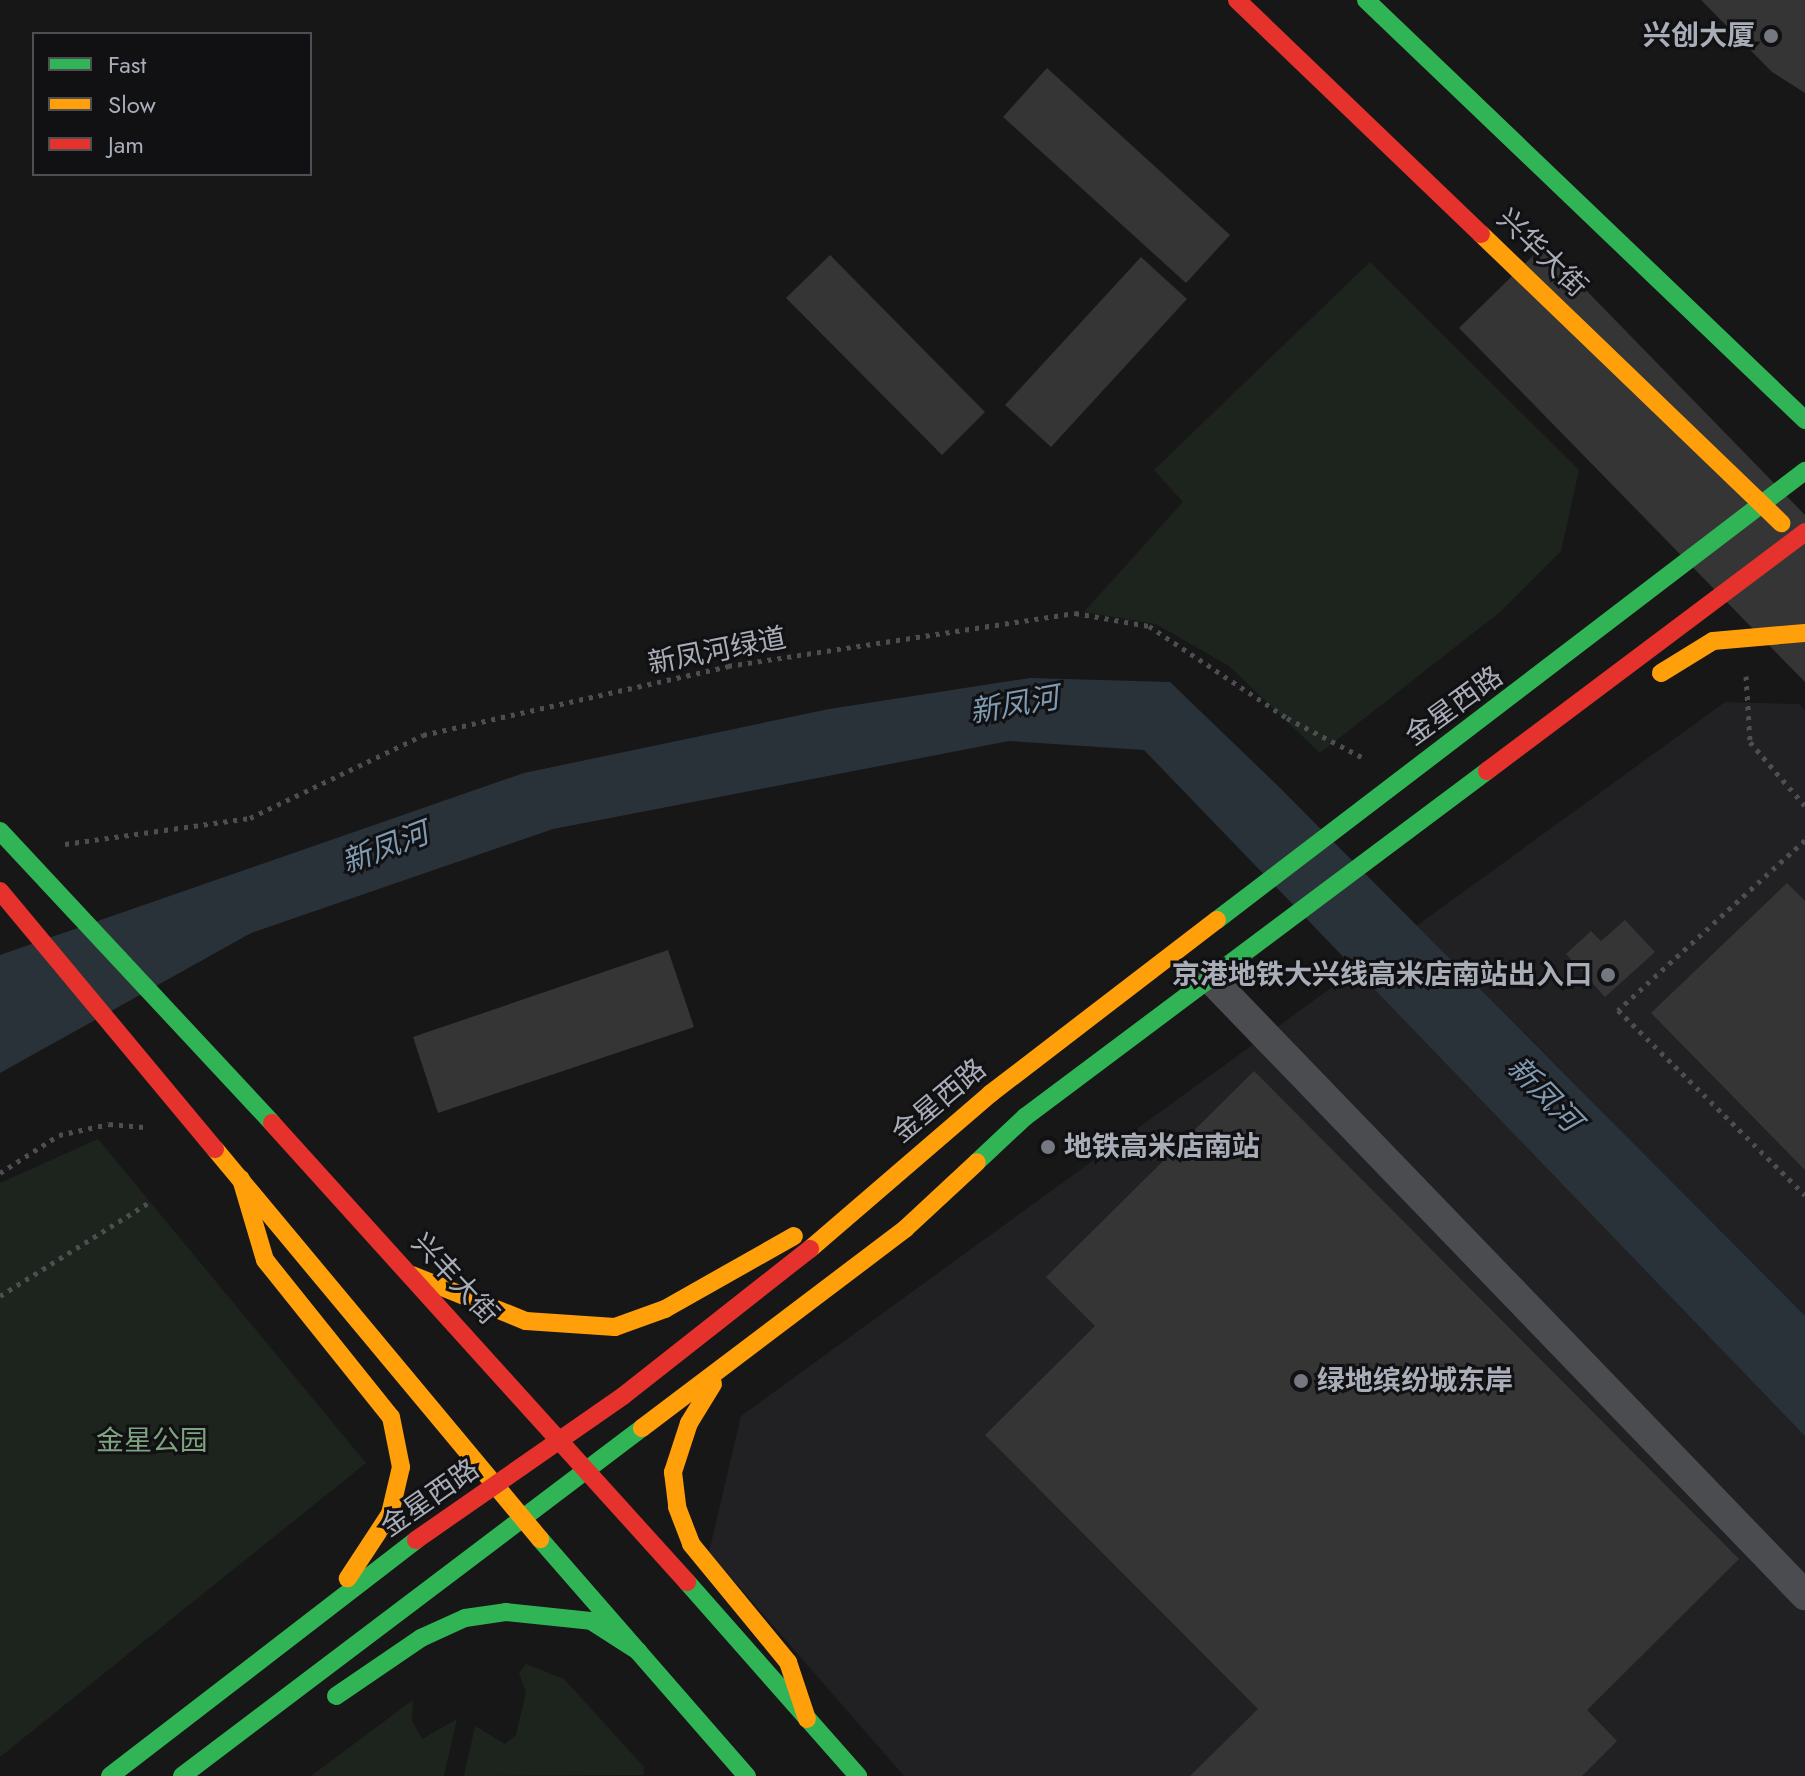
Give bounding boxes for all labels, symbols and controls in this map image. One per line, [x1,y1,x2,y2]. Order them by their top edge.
place label: 兴创大厦 [1643,19,1755,53]
marker: 兴创大厦 [1762,27,1780,45]
legend [32,32,312,176]
text: Fast [108,47,146,82]
text: Slow [108,87,156,122]
text: Jam [108,127,144,162]
street label: 兴华大街 [1490,202,1594,304]
street label: 新凤河绿道 [645,621,789,681]
street label: 金星西路 [1399,659,1509,753]
water label: 新凤河 [967,679,1061,731]
water label: 新凤河 [337,815,433,881]
place label: 京港地铁大兴线高米店南站出入口 [1172,958,1592,992]
marker: 京港地铁大兴线高米店南站出入口 [1599,966,1617,984]
water label: 新凤河 [1500,1049,1588,1139]
street label: 金星西路 [885,1052,993,1150]
place label: 地铁高米店南站 [1064,1130,1260,1164]
marker: 地铁高米店南站 [1039,1138,1057,1156]
street label: 兴丰大街 [405,1227,505,1331]
place label: 绿地缤纷城东岸 [1317,1364,1513,1398]
marker: 绿地缤纷城东岸 [1292,1372,1310,1390]
park label: 金星公园 [96,1424,208,1458]
street label: 金星西路 [374,1452,486,1544]

